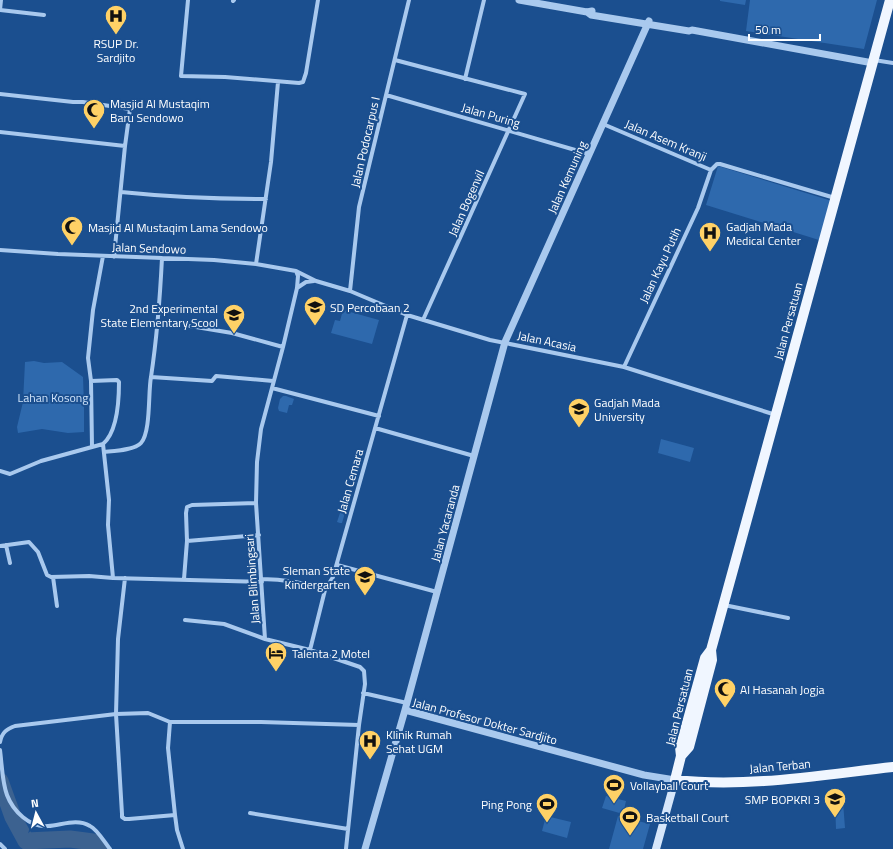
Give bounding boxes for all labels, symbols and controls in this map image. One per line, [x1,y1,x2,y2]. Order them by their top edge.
hospital icon: RSUP Dr. Sardjito [103,3,129,36]
scale bar [749,16,820,42]
text: 50 m [755,20,781,39]
place label: RSUP Dr. Sardjito [93,34,139,67]
place label: Masjid Al Mustaqim Baru Sendowo [110,94,210,127]
street label: Jalan Podocarpus I [345,95,385,189]
mosque icon: Masjid Al Mustaqim Baru Sendowo [81,97,107,130]
street label: Jalan Puring [459,98,523,132]
street label: Jalan Asem Kranji [622,114,710,166]
street label: Jalan Kemuning [542,137,592,217]
street label: Jalan Bogenvil [443,167,489,239]
mosque icon: Masjid Al Mustaqim Lama Sendowo [59,214,85,247]
place label: Gadjah Mada Medical Center [726,217,801,250]
place label: Masjid Al Mustaqim Lama Sendowo [88,218,268,237]
hospital icon: Gadjah Mada Medical Center [697,220,723,253]
street label: Jalan Kayu Putih [634,224,686,306]
street label: Jalan Sendowo [111,237,187,259]
street label: Jalan Persatuan [769,280,807,362]
school or university icon: SD Percobaan 2 [302,294,328,327]
place label: SD Percobaan 2 [330,298,410,317]
place label: 2nd Experimental State Elementary Scool [101,299,218,332]
school or university icon: 2nd Experimental State Elementary Scool [221,302,247,335]
street label: Jalan Acasia [516,325,578,357]
park label: Lahan Kosong [18,388,88,407]
place label: Gadjah Mada University [594,393,660,426]
school or university icon: Gadjah Mada University [566,396,592,429]
street label: Jalan Cemara [332,447,368,515]
street label: Jalan Yacaranda [426,482,464,564]
street label: Jalan Blimbingsari [239,533,265,625]
place label: Sleman State Kindergarten [283,561,350,594]
school or university icon: Sleman State Kindergarten [352,564,378,597]
hotel icon: Talenta 2 Motel [263,640,289,673]
place label: Talenta 2 Motel [292,644,370,663]
street label: Jalan Persatuan [660,666,698,748]
mosque icon: Al Hasanah Jogja [712,676,738,709]
place label: Al Hasanah Jogja [740,680,825,699]
street label: Jalan Profesor Dokter Sardjito [411,693,559,749]
place label: Klinik Rumah Sehat UGM [386,725,452,758]
hospital icon: Klinik Rumah Sehat UGM [357,728,383,761]
street label: Jalan Terban [749,754,811,778]
sports icon: Vollayball Court [601,772,627,805]
place label: Vollayball Court [630,776,709,795]
school or university icon: SMP BOPKRI 3 [822,786,848,819]
place label: SMP BOPKRI 3 [745,790,820,809]
sports icon: Ping Pong [534,791,560,824]
north arrow [16,793,56,833]
text: N [30,795,40,811]
place label: Ping Pong [481,795,532,814]
sports icon: Basketball Court [617,804,643,837]
place label: Basketball Court [646,808,730,827]

